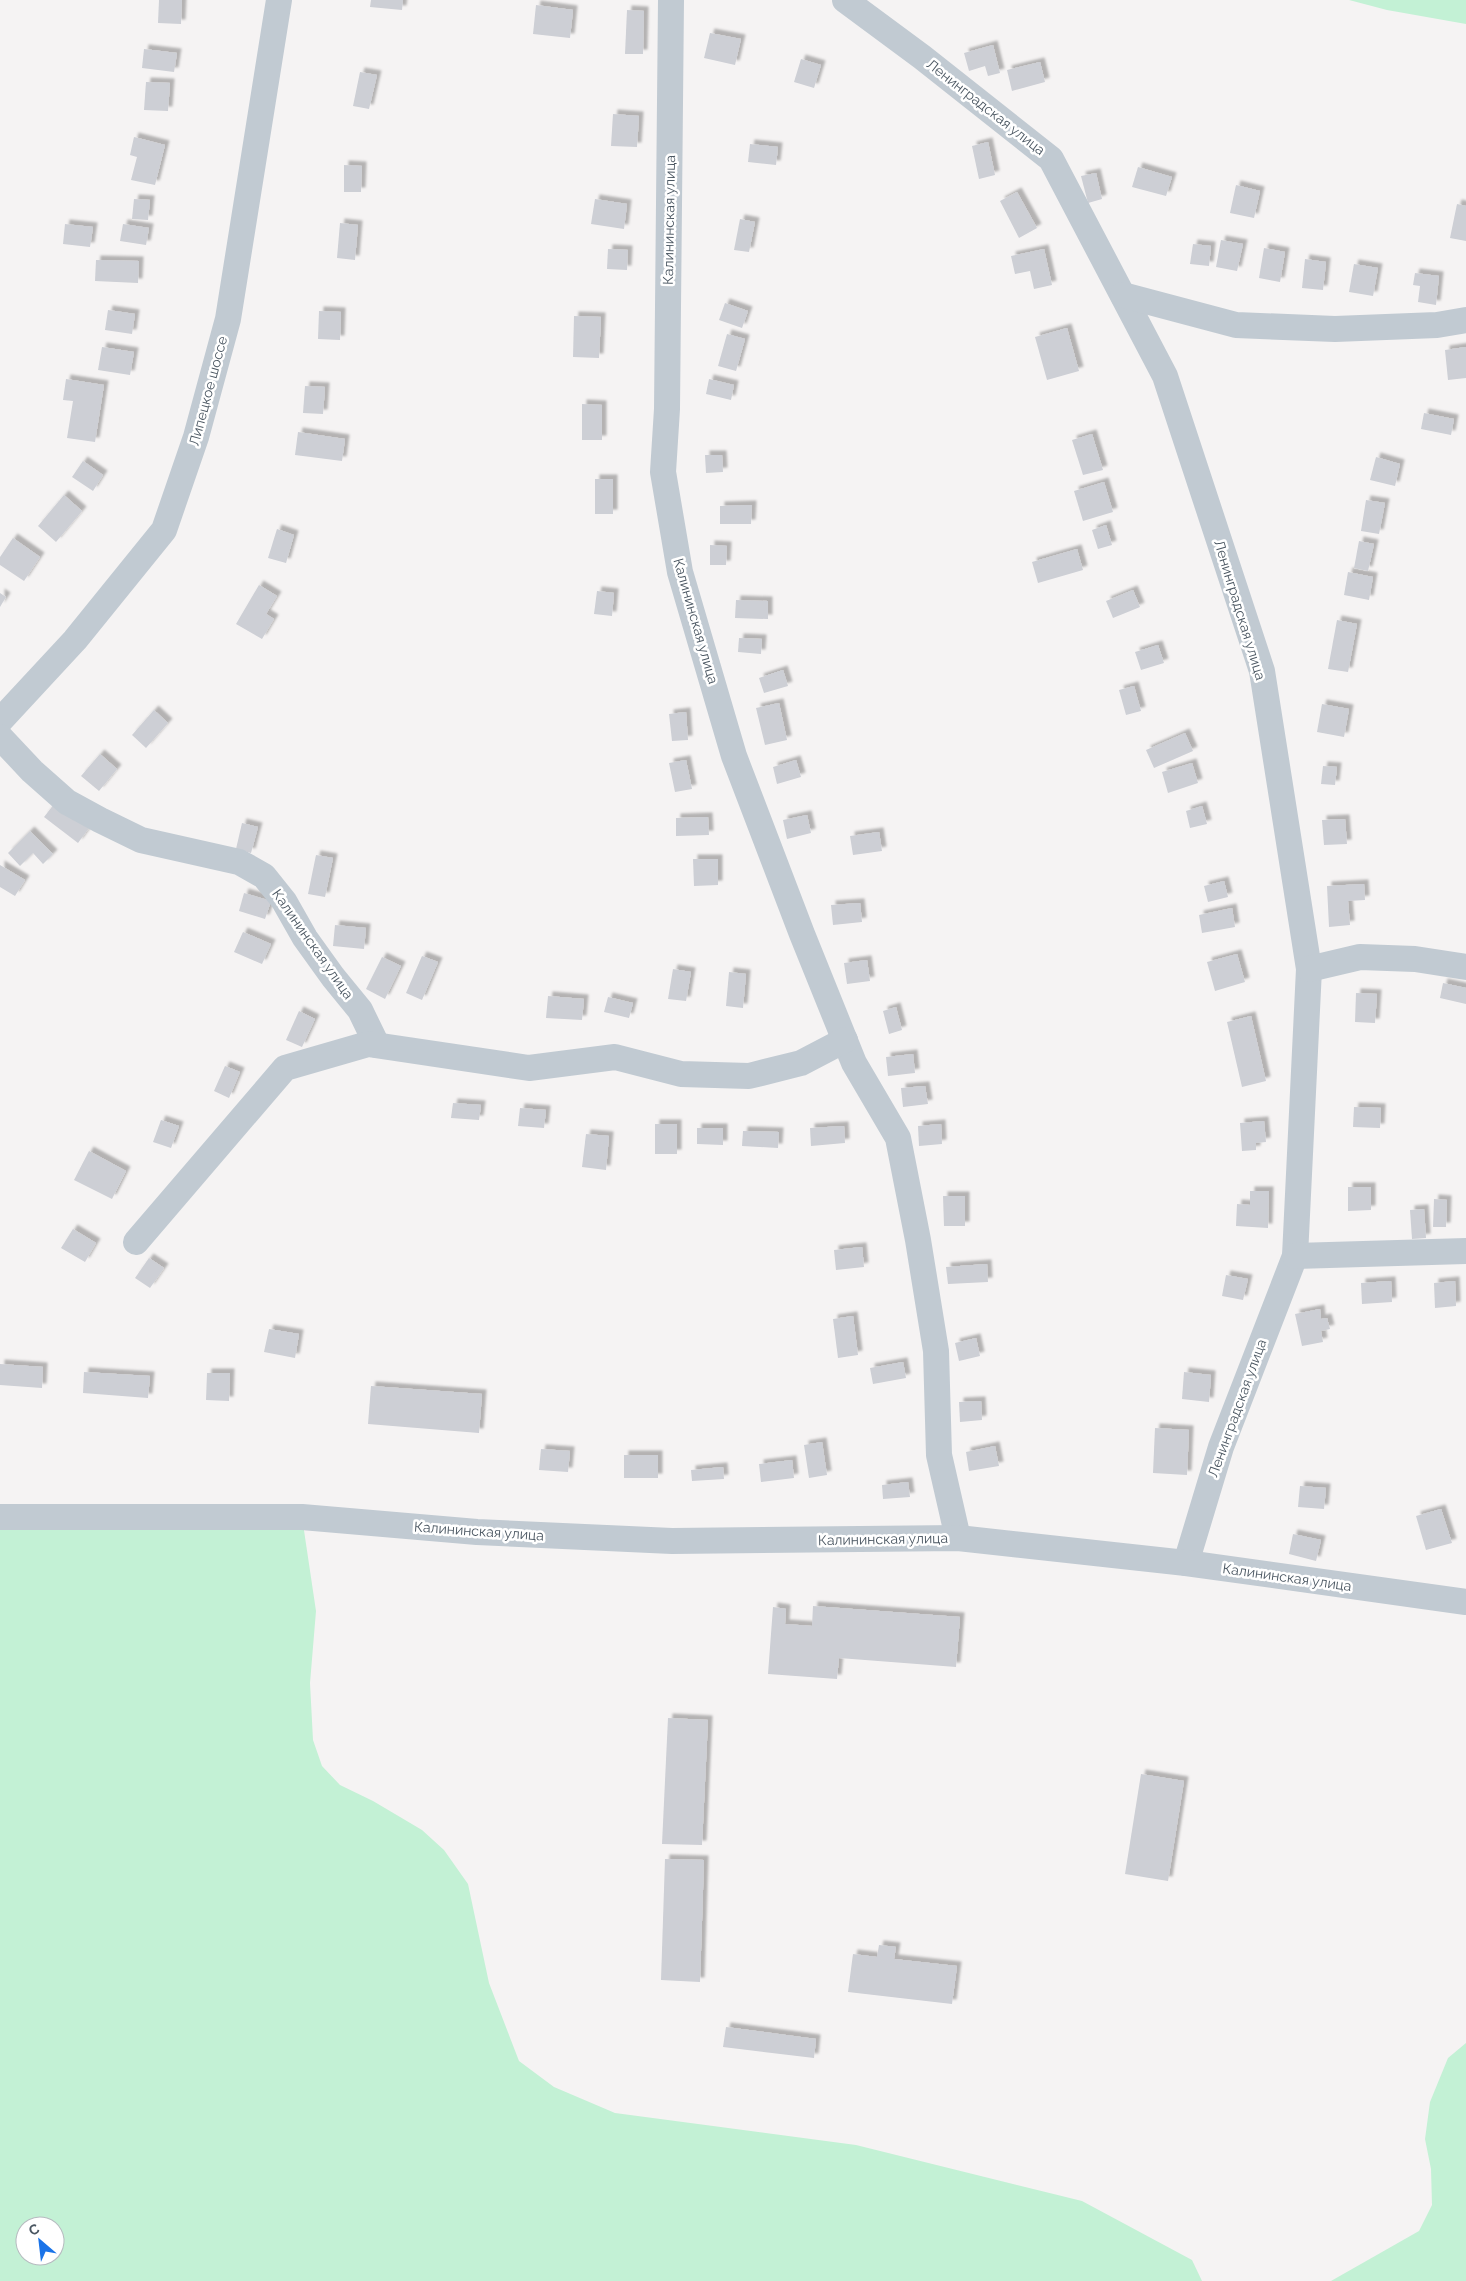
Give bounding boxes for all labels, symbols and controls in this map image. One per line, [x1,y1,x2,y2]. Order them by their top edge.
street label: Ленинградская улица [924,56,1048,158]
street label: Калининская улица [660,155,678,285]
street label: Липецкое шоссе [186,334,230,448]
street label: Ленинградская улица [1211,538,1269,682]
street label: Калининская улица [670,556,722,686]
street label: Калининская улица [269,886,357,1002]
street label: Ленинградская улица [1205,1337,1269,1479]
street label: Калининская улица [414,1518,544,1544]
street label: Калининская улица [818,1530,948,1548]
street label: Калининская улица [1221,1560,1353,1594]
north arrow [15,2216,65,2266]
text: С [26,2220,42,2239]

